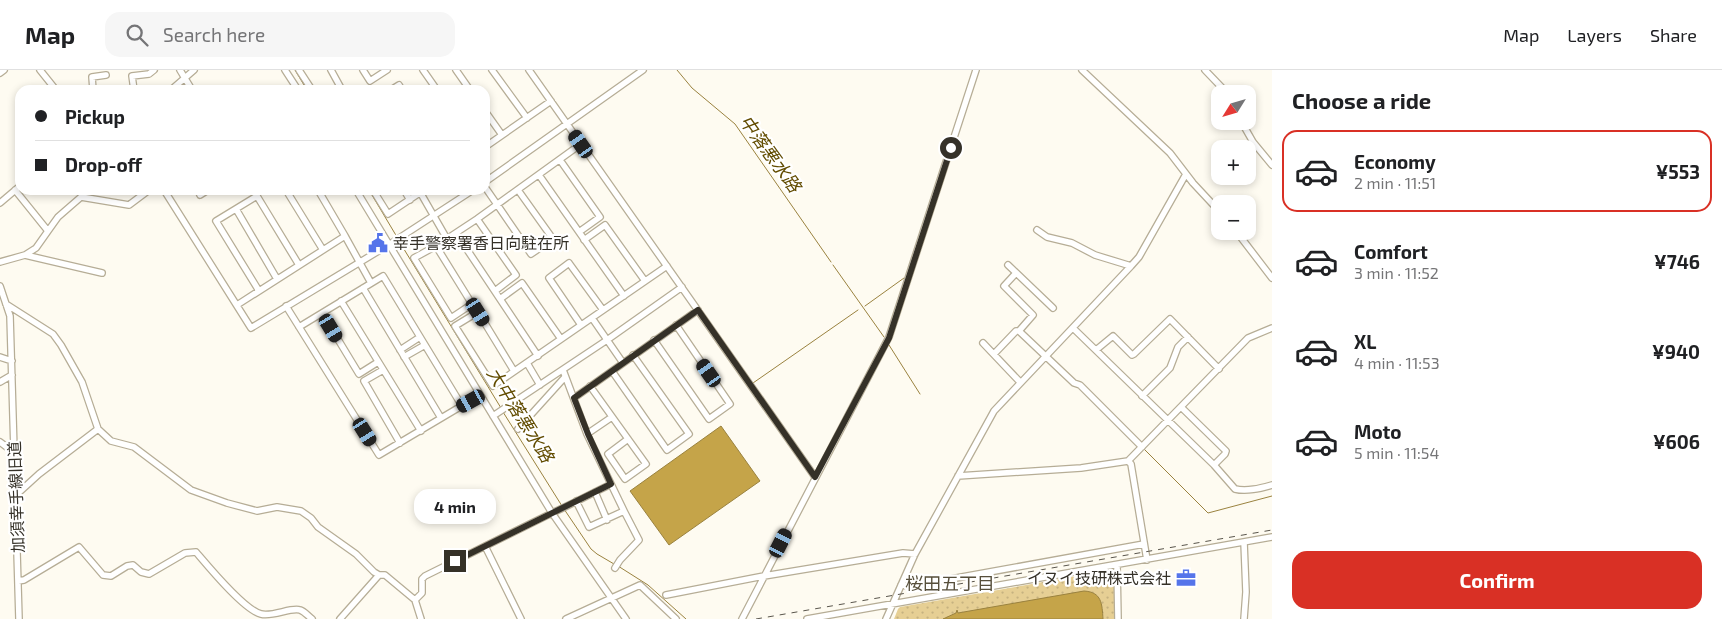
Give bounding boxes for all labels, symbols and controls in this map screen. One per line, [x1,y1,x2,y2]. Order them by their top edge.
search box [105,12,455,57]
text: Map [25,20,75,49]
icon: search [123,21,151,49]
text: Search here [163,23,265,46]
text: Map [1503,24,1539,46]
text: Layers [1567,24,1622,46]
text: Share [1650,24,1697,46]
north arrow [1211,85,1256,130]
map controls [1211,85,1256,240]
text: Choose a ride [1292,87,1431,113]
text: Pickup [65,105,125,128]
water label: 中落悪水路 [735,111,807,198]
car [566,127,595,161]
route start [940,137,962,159]
button: + [1211,140,1256,185]
icon: car [1294,149,1339,194]
text: Economy [1354,150,1436,173]
text: Drop-off [65,153,142,176]
text: ¥553 [1656,160,1700,183]
text: 2 min · 11:51 [1354,173,1436,192]
button: − [1211,195,1256,240]
public building icon: 幸手警察署香日向駐在所 [367,232,389,254]
place label: 幸手警察署香日向駐在所 [393,233,569,252]
icon: car [1294,239,1339,284]
text: Comfort [1354,240,1428,263]
text: ¥746 [1654,250,1700,273]
text: 3 min · 11:52 [1354,263,1439,282]
car [463,295,492,329]
car [316,311,345,345]
icon: car [1294,329,1339,374]
text: XL [1354,330,1376,353]
text: ¥940 [1652,340,1700,363]
text: 4 min · 11:53 [1354,353,1440,372]
car [694,356,723,390]
water label: 大中落悪水路 [483,363,560,468]
car [454,387,487,415]
car [350,415,379,449]
icon: car [1294,419,1339,464]
text: Moto [1354,420,1402,443]
text: ¥606 [1653,430,1700,453]
street label: 加須幸手線旧道 [4,441,27,553]
text: 5 min · 11:54 [1354,443,1439,462]
callout: 4 min [414,488,496,524]
text: 4 min [434,497,476,516]
car [767,526,794,560]
route end [444,550,466,572]
button: Confirm [1292,551,1702,609]
office icon: イヌイ技研株式会社 [1175,567,1197,589]
place label: イヌイ技研株式会社 [1027,568,1171,587]
district label: 桜田五丁目 [905,572,995,594]

